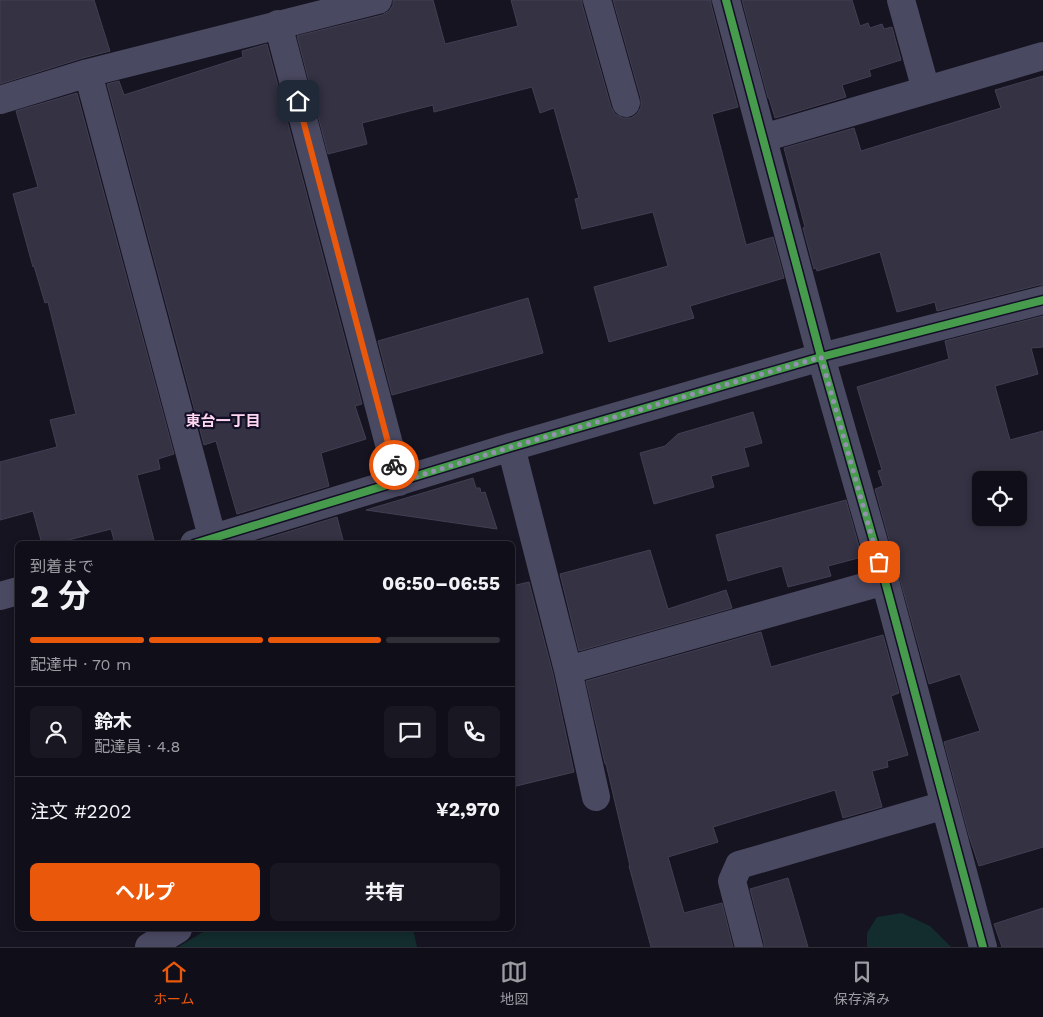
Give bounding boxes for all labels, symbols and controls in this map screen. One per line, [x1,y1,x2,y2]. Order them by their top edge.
pin [277,80,319,122]
icon: home [284,87,312,115]
district label: 東台一丁目 [185,412,261,430]
courier [369,440,419,490]
icon: bike [380,451,408,479]
map controls [972,471,1027,526]
button: locate [972,471,1027,526]
pin [858,541,900,583]
icon: bag [865,548,893,576]
text: 到着まで [30,557,94,576]
text: 06:50–06:55 [382,572,500,595]
text: 2 分 [30,577,90,615]
text: 配達中 · 70 m [30,655,131,674]
button: person [30,706,82,758]
button: chat [384,706,436,758]
button: phone [448,706,500,758]
text: 鈴木 [94,710,132,733]
text: 配達員 · 4.8 [94,737,180,756]
text: ¥2,970 [436,798,500,821]
text: 注文 #2202 [30,800,132,823]
button: ヘルプ [30,863,260,921]
button: 共有 [270,863,500,921]
tab: ホーム [153,958,194,1008]
tab: 地図 [500,958,528,1008]
tab: 保存済み [834,958,890,1008]

